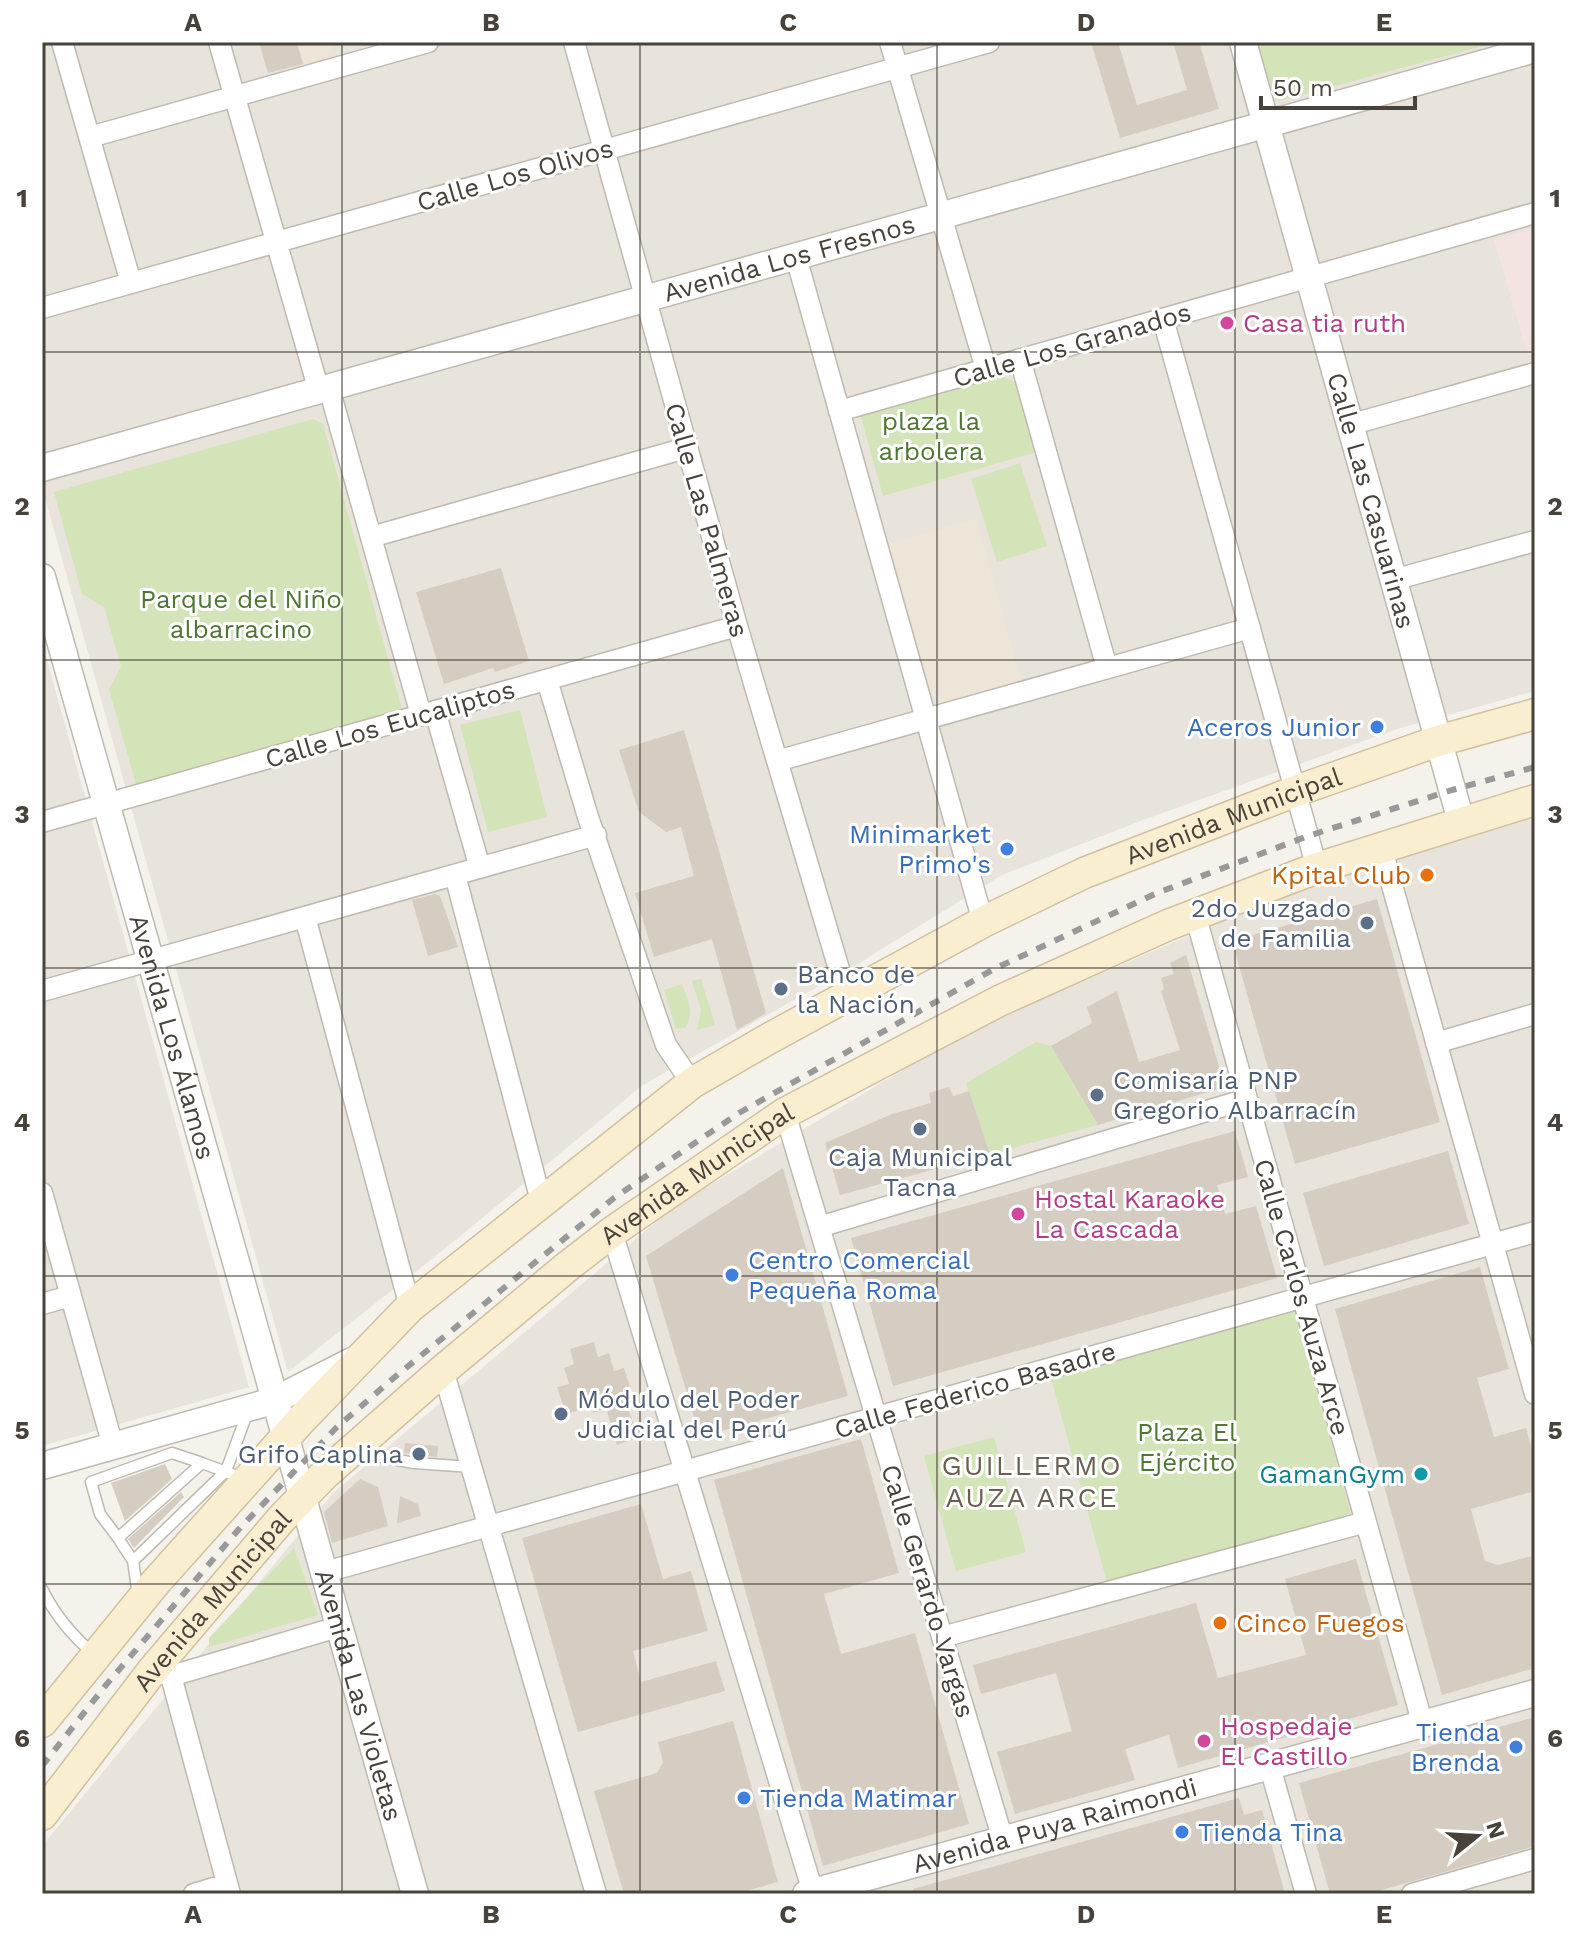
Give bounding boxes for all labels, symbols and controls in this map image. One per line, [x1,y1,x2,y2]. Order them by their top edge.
text: A [184,7,202,37]
text: B [482,7,500,37]
text: C [779,7,797,37]
text: D [1077,7,1095,37]
text: E [1376,7,1392,37]
scale bar [1261,60,1415,110]
text: 50 m [1273,74,1333,102]
street label: Calle Los Olivos [413,133,617,217]
text: 1 [16,183,28,213]
text: 1 [1549,183,1561,213]
street label: Avenida Los Fresnos [660,209,918,308]
street label: Calle Los Granados [950,297,1194,393]
place label: Casa tia ruth [1243,308,1406,338]
marker: Casa tia ruth [1218,314,1236,332]
street label: Calle Las Casuarinas [1321,369,1421,632]
street label: Calle Las Palmeras [659,399,755,641]
park label: plaza la arbolera [878,406,984,466]
text: 2 [14,491,30,521]
text: 2 [1547,491,1563,521]
park label: Parque del Niño albarracino [140,584,342,644]
street label: Calle Los Eucaliptos [262,674,518,774]
place label: Aceros Junior [1187,712,1361,742]
marker: Aceros Junior [1368,718,1386,736]
street label: Avenida Municipal [1121,761,1345,871]
text: 3 [14,799,30,829]
text: 3 [1547,799,1563,829]
place label: Minimarket Primo's [849,819,991,879]
marker: Minimarket Primo's [998,840,1016,858]
place label: Kpital Club [1271,860,1411,890]
marker: Kpital Club [1418,866,1436,884]
place label: 2do Juzgado de Familia [1191,893,1351,953]
street label: Avenida Los Álamos [123,911,221,1163]
marker: 2do Juzgado de Familia [1358,914,1376,932]
place label: Banco de la Nación [797,959,915,1019]
marker: Banco de la Nación [772,980,790,998]
place label: Comisaría PNP Gregorio Albarracín [1113,1065,1357,1125]
marker: Comisaría PNP Gregorio Albarracín [1088,1086,1106,1104]
street label: Avenida Municipal [594,1096,799,1251]
text: 4 [14,1107,31,1137]
text: 4 [1547,1107,1564,1137]
marker: Caja Municipal Tacna [911,1120,929,1138]
place label: Caja Municipal Tacna [828,1142,1012,1202]
street label: Calle Carlos Auza Arce [1248,1155,1356,1439]
place label: Hostal Karaoke La Cascada [1034,1184,1225,1244]
marker: Hostal Karaoke La Cascada [1009,1205,1027,1223]
place label: Centro Comercial Pequeña Roma [748,1245,970,1305]
marker: Centro Comercial Pequeña Roma [723,1266,741,1284]
street label: Calle Federico Basadre [831,1335,1119,1445]
place label: Módulo del Poder Judicial del Perú [577,1384,800,1444]
marker: Módulo del Poder Judicial del Perú [552,1405,570,1423]
text: 5 [14,1415,30,1445]
text: 5 [1547,1415,1563,1445]
park label: Plaza El Ejército [1137,1417,1237,1477]
place label: Grifo Caplina [238,1439,403,1469]
marker: Grifo Caplina [410,1445,428,1463]
district label: GUILLERMO AUZA ARCE [941,1449,1123,1514]
place label: GamanGym [1259,1459,1405,1489]
street label: Calle Gerardo Vargas [875,1461,981,1721]
marker: GamanGym [1412,1465,1430,1483]
street label: Avenida Municipal [127,1503,297,1697]
street label: Avenida Las Violetas [309,1566,409,1824]
place label: Cinco Fuegos [1236,1608,1405,1638]
marker: Cinco Fuegos [1211,1614,1229,1632]
place label: Hospedaje El Castillo [1220,1711,1352,1771]
place label: Tienda Brenda [1411,1717,1500,1777]
text: 6 [14,1723,30,1753]
text: 6 [1547,1723,1563,1753]
marker: Hospedaje El Castillo [1195,1732,1213,1750]
marker: Tienda Brenda [1507,1738,1525,1756]
street label: Avenida Puya Raimondi [909,1772,1200,1879]
place label: Tienda Matimar [760,1783,957,1813]
marker: Tienda Matimar [735,1789,753,1807]
north arrow [1437,1796,1517,1876]
place label: Tienda Tina [1198,1817,1343,1847]
text: N [1481,1818,1510,1842]
marker: Tienda Tina [1173,1823,1191,1841]
text: A [184,1899,202,1929]
text: B [482,1899,500,1929]
text: C [779,1899,797,1929]
text: D [1077,1899,1095,1929]
text: E [1376,1899,1392,1929]

